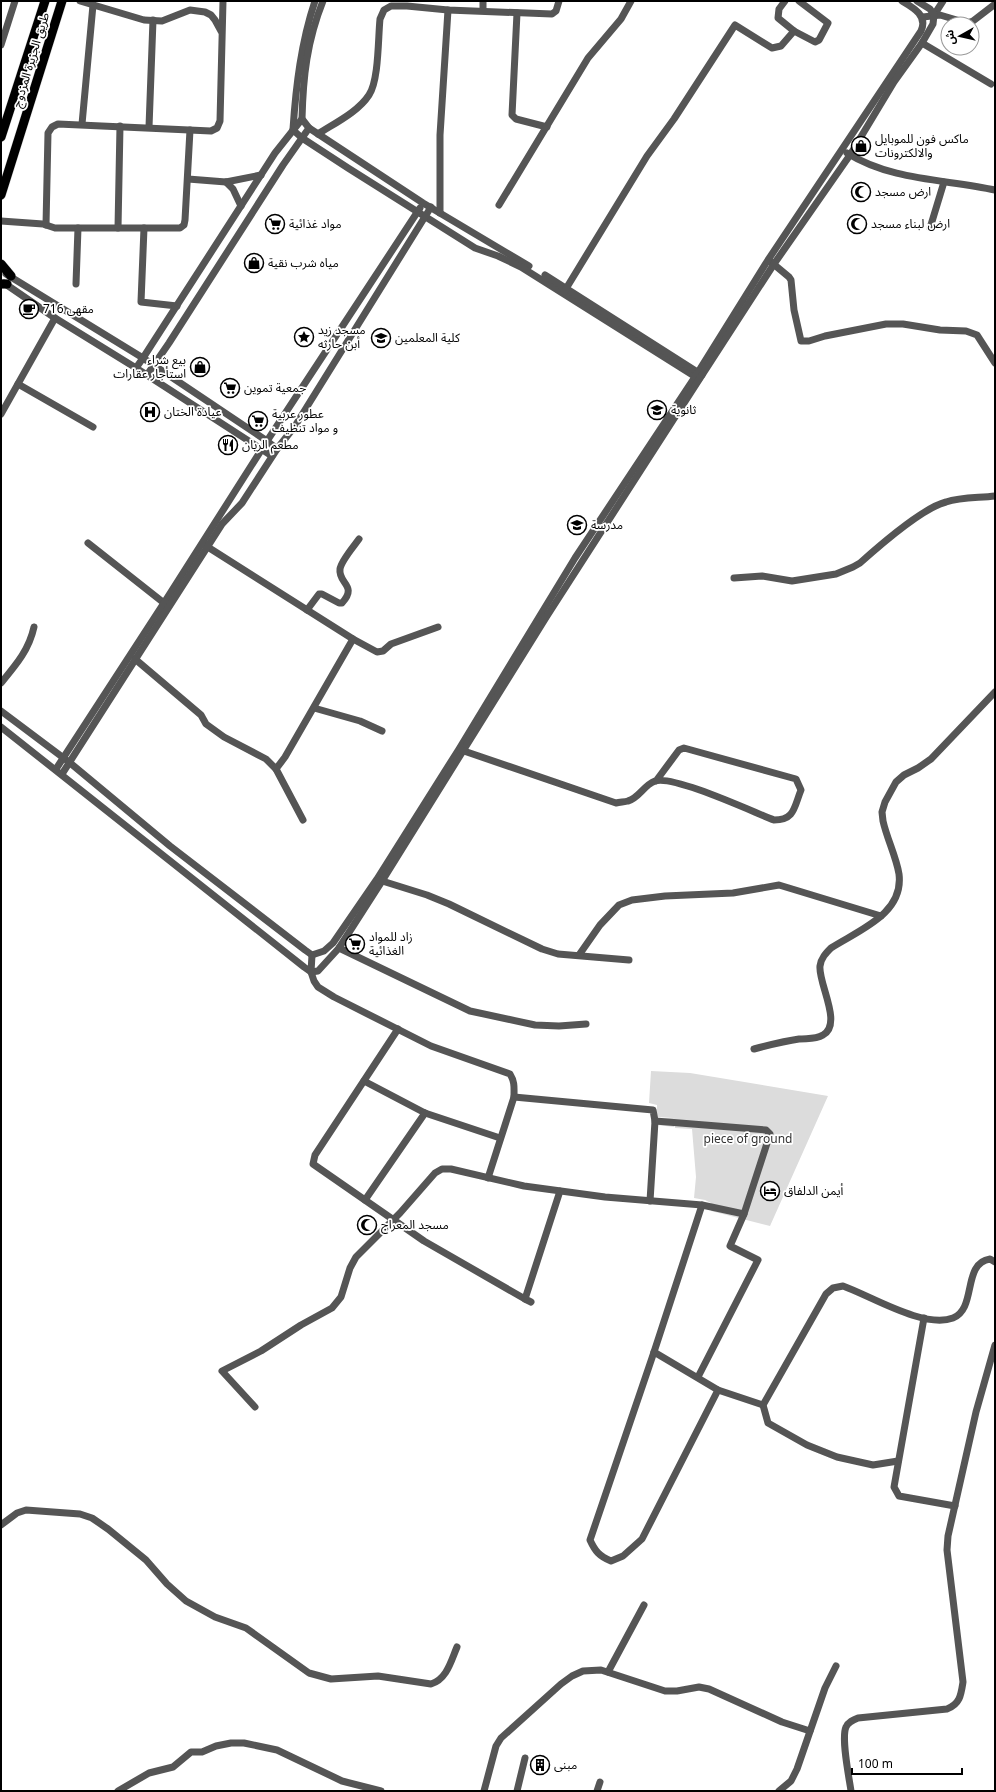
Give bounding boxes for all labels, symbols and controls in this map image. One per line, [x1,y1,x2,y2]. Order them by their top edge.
street label: طريق الجزيرة المزدوج [8,10,54,110]
north arrow [940,16,980,56]
text: ش [941,29,958,46]
place label: ماكس فون للموبايل والالكترونات [875,130,969,161]
shop icon: ماكس فون للموبايل والالكترونات [850,135,872,157]
mosque icon: ارض مسجد [850,181,872,203]
place label: ارض مسجد [875,183,931,200]
supermarket icon: مواد غذائية [264,213,286,235]
mosque icon: ارض لبناء مسجد [846,213,868,235]
place label: مواد غذائية [289,215,341,232]
place label: ارض لبناء مسجد [871,215,950,232]
shop icon: مياه شرب نقية [243,252,265,274]
place label: مياه شرب نقية [268,254,339,271]
cafe icon: مقهى 716 [18,298,40,320]
place label: مقهى 716 [43,300,94,317]
place label: مسجد زيد أبن حارثه [318,321,366,352]
place icon: مسجد زيد أبن حارثه [293,326,315,348]
school or university icon: كلية المعلمين [370,327,392,349]
place label: كلية المعلمين [395,329,461,346]
place label: بيع شراء استأجار عقارات [113,351,186,382]
shop icon: بيع شراء استأجار عقارات [189,356,211,378]
supermarket icon: جمعية تموين [219,377,241,399]
place label: جمعية تموين [244,379,306,396]
school or university icon: ثانوية [646,399,668,421]
hospital icon: عيادة الختان [139,401,161,423]
place label: ثانوية [671,401,697,418]
place label: عيادة الختان [164,403,222,420]
place label: عطور عربية و مواد تنظيف [272,405,338,436]
supermarket icon: عطور عربية و مواد تنظيف [247,410,269,432]
restaurant icon: مطعم الريان [217,434,239,456]
place label: مطعم الريان [242,436,299,454]
school or university icon: مدرسة [566,514,588,536]
place label: مدرسة [591,516,623,533]
place label: زاد للمواد الغذائية [369,928,413,959]
supermarket icon: زاد للمواد الغذائية [344,933,366,955]
park label: piece of ground [704,1130,792,1147]
hotel icon: أيمن الدلفاق [759,1180,781,1202]
place label: أيمن الدلفاق [784,1182,844,1199]
mosque icon: مسجد المعراج [356,1214,378,1236]
place label: مسجد المعراج [381,1216,449,1234]
scale bar [852,1750,962,1776]
building icon: مبنى [529,1754,551,1776]
text: 100 m [858,1755,893,1772]
place label: مبنى [554,1756,577,1773]

